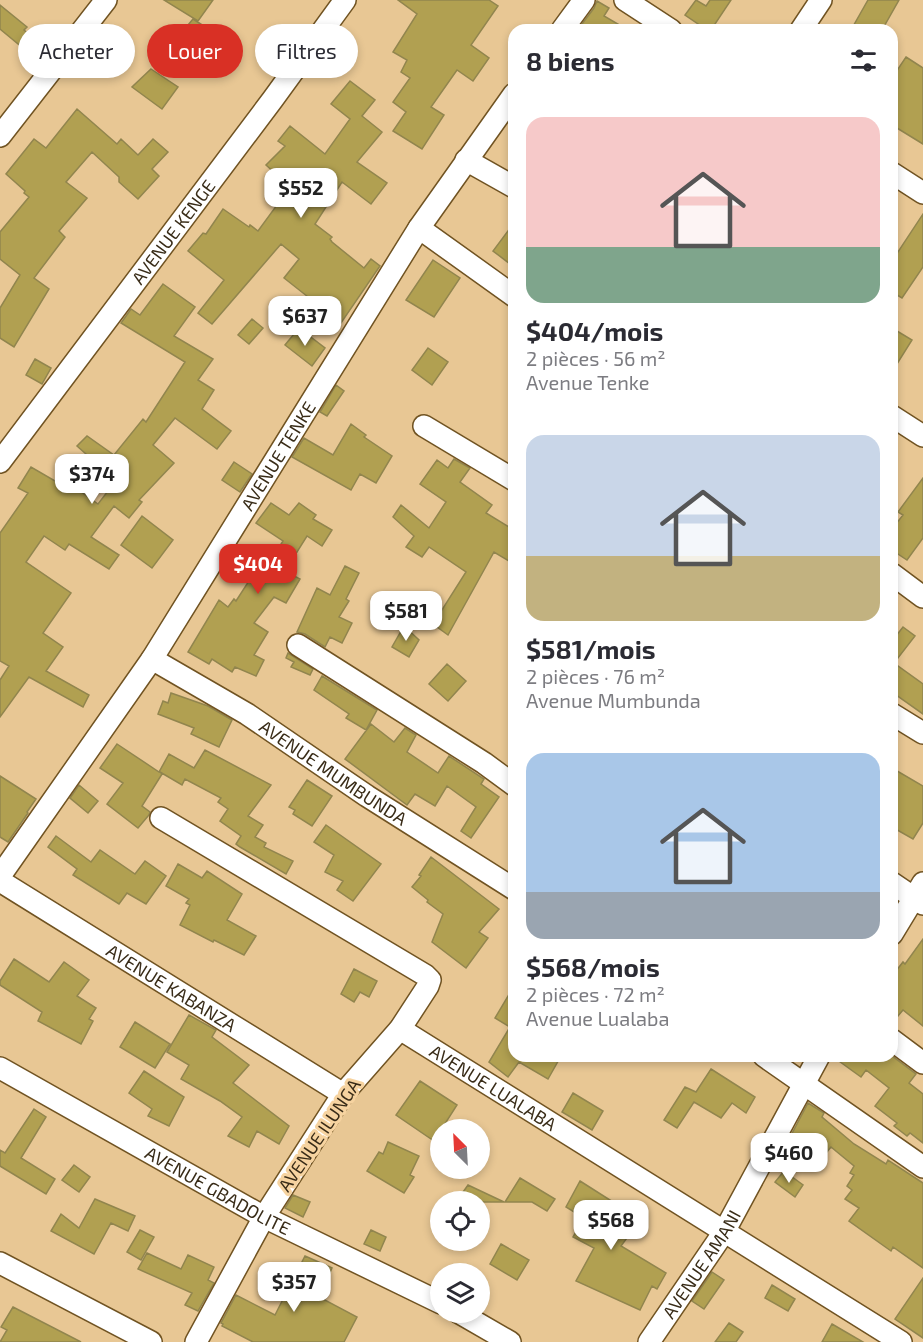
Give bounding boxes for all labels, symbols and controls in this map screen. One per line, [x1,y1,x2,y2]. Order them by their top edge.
chip: Acheter [18,24,135,78]
chip: Louer [147,24,243,78]
chip: Filtres [255,24,358,78]
icon: filters [847,44,880,77]
text: 8 biens [526,45,615,76]
icon: home [649,156,757,264]
pin: $552 [265,168,337,219]
street label: AVENUE KENGE [127,175,220,288]
text: $552 [278,175,324,199]
pin: $637 [269,296,341,347]
text: $637 [282,303,328,327]
text: $404/mois [526,315,663,346]
text: 2 pièces · 56 m² [526,346,666,370]
text: Avenue Tenke [526,370,649,394]
street label: AVENUE TENKE [236,397,320,514]
pin: $374 [56,454,128,505]
text: $374 [69,461,115,485]
icon: home [649,474,757,582]
pin: $404 [222,544,294,595]
text: $404 [233,551,283,575]
pin: $581 [370,591,442,642]
text: $581 [384,598,428,622]
text: $581/mois [526,633,656,664]
text: 2 pièces · 76 m² [526,664,665,688]
text: Avenue Mumbunda [526,688,701,712]
street label: AVENUE MUMBUNDA [255,715,412,830]
icon: home [649,792,757,900]
street label: AVENUE KABANZA [103,939,241,1037]
text: $568/mois [526,951,660,982]
text: 2 pièces · 72 m² [526,982,665,1006]
text: Avenue Lualaba [526,1006,669,1030]
street label: AVENUE LUALABA [426,1039,561,1136]
street label: AVENUE ILUNGA [273,1074,365,1196]
north arrow [430,1119,490,1179]
map controls [430,1119,490,1323]
pin: $460 [753,1133,825,1184]
text: $460 [765,1140,813,1164]
street label: AVENUE GBADOLITE [141,1141,294,1239]
button: locate [430,1191,490,1251]
pin: $568 [575,1200,647,1251]
street label: AVENUE AMANI [657,1206,745,1322]
text: $568 [588,1207,634,1231]
pin: $357 [258,1262,330,1313]
button: layers [430,1263,490,1323]
text: $357 [272,1269,316,1293]

